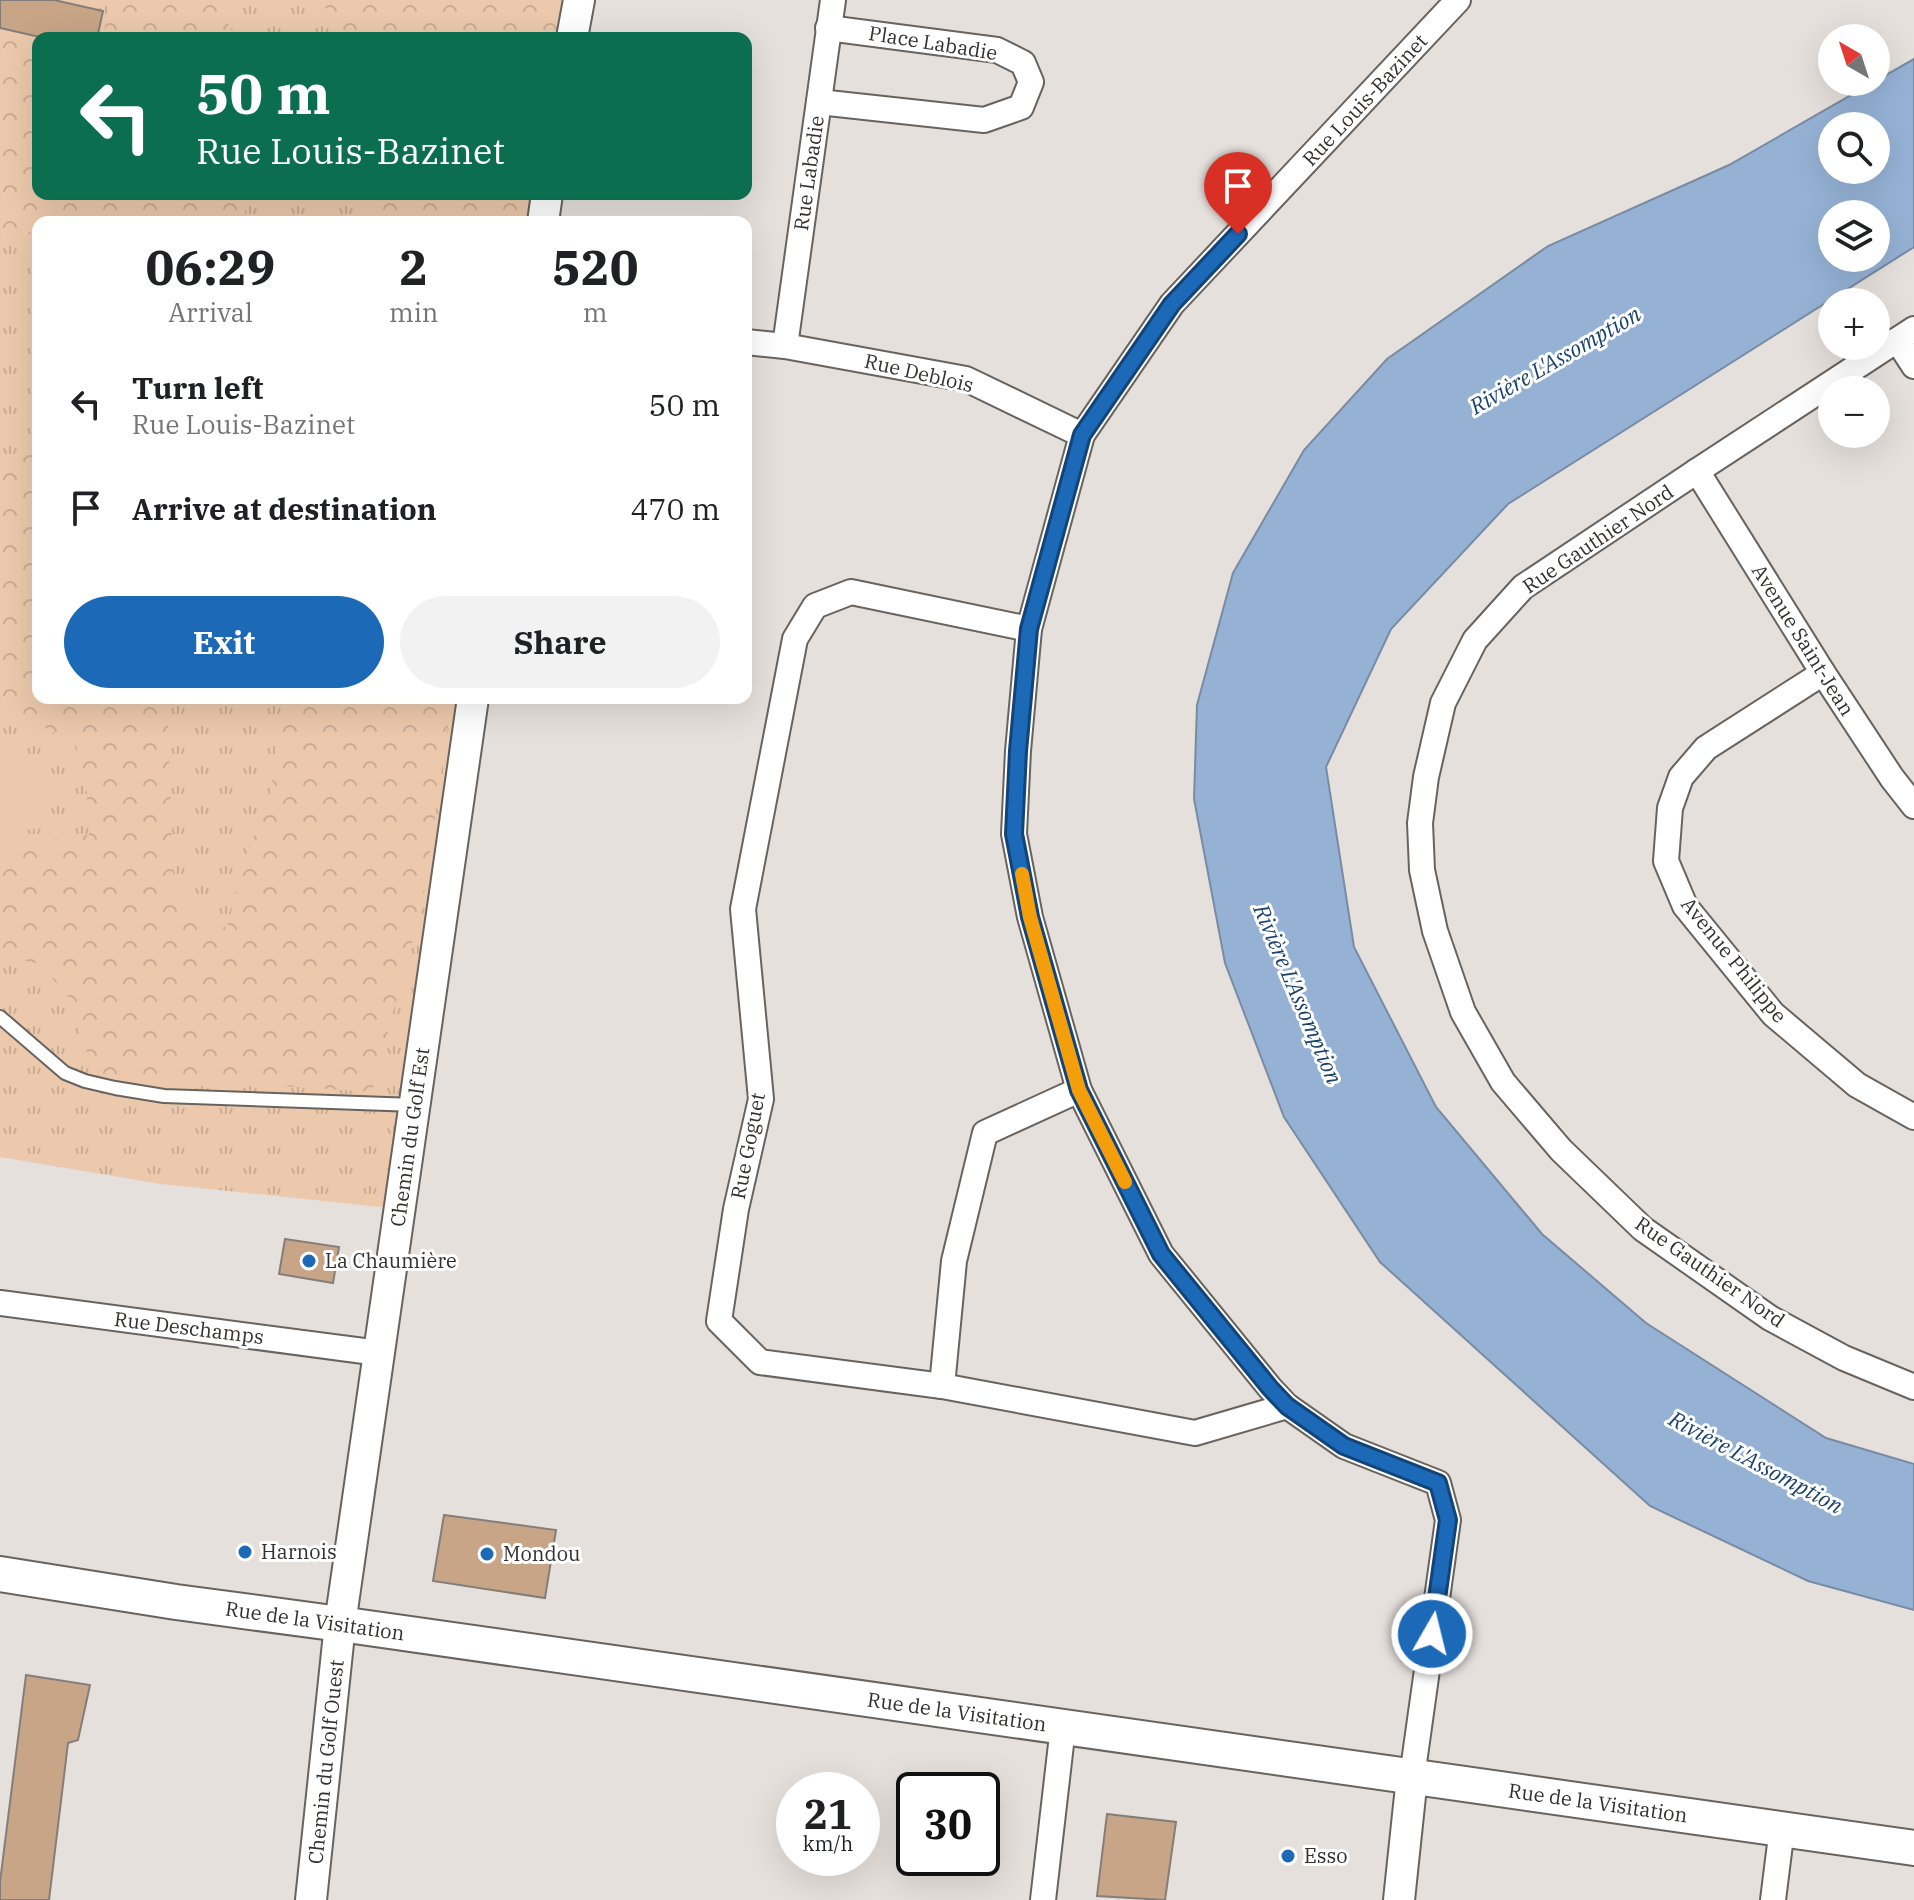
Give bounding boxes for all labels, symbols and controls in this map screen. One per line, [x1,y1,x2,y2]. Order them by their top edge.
street label: Place Labadie [867,19,999,66]
north arrow [1818,24,1890,96]
map controls [1818,24,1890,448]
street label: Rue Louis-Bazinet [1296,28,1433,172]
text: 50 m [196,57,331,129]
icon: left [64,64,168,168]
button: search [1818,112,1890,184]
street label: Rue Labadie [787,114,830,232]
text: Rue Louis-Bazinet [196,127,505,174]
pin [1204,152,1272,234]
icon: arrive [1216,164,1260,208]
button: layers [1818,200,1890,272]
text: 06:29 [146,236,275,298]
text: 2 [399,236,428,298]
text: 520 [552,236,638,298]
button: + [1818,288,1890,360]
text: Arrival [168,295,253,329]
text: min [389,295,438,329]
text: m [583,295,608,329]
water label: Rivière L'Assomption [1463,299,1646,421]
street label: Rue Deblois [862,347,976,398]
text: Turn left [132,368,264,407]
button: − [1818,376,1890,448]
icon: left [64,382,108,426]
text: 50 m [648,385,720,424]
text: Rue Louis-Bazinet [132,407,355,441]
street label: Rue Gauthier Nord [1517,478,1679,599]
icon: arrive [64,486,108,530]
text: Arrive at destination [132,489,437,528]
text: 470 m [630,489,720,528]
street label: Avenue Saint-Jean [1746,559,1861,721]
button: Exit [64,596,384,688]
button: Share [400,596,720,688]
street label: Avenue Philippe [1675,891,1793,1028]
water label: Rivière L'Assomption [1247,899,1350,1089]
street label: Chemin du Golf Est [384,1046,435,1228]
street label: Rue Goguet [724,1090,771,1201]
street label: Rue Gauthier Nord [1630,1210,1790,1333]
place label: La Chaumière [325,1247,457,1274]
marker: La Chaumière [300,1252,318,1270]
street label: Rue Deschamps [113,1305,265,1350]
water label: Rivière L'Assomption [1663,1403,1849,1520]
place label: Harnois [261,1538,337,1565]
place label: Mondou [503,1540,580,1567]
marker: Harnois [236,1543,254,1561]
marker: Mondou [478,1545,496,1563]
position arrow [1390,1592,1474,1676]
street label: Rue de la Visitation [224,1595,407,1646]
street label: Chemin du Golf Ouest [301,1658,350,1866]
street label: Rue de la Visitation [866,1686,1049,1737]
speed limit sign: 30 [896,1772,1000,1876]
street label: Rue de la Visitation [1507,1777,1690,1828]
text: 21 [804,1788,852,1840]
text: km/h [803,1830,853,1857]
place label: Esso [1304,1842,1348,1869]
marker: Esso [1279,1847,1297,1865]

